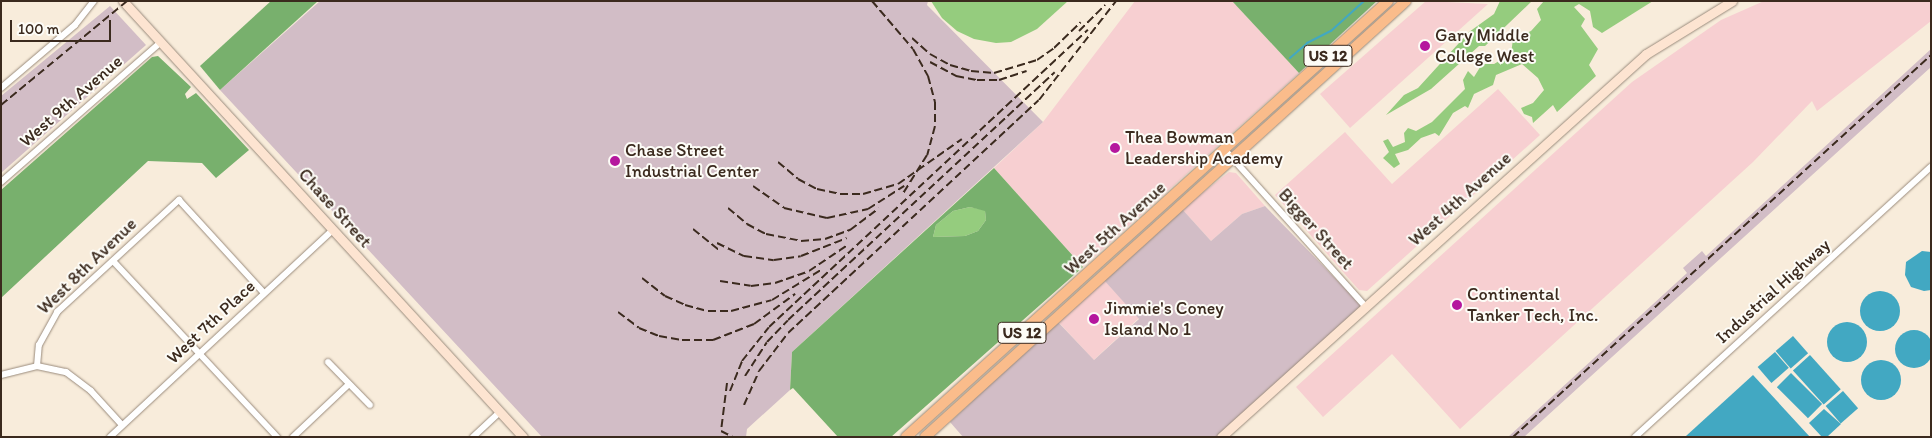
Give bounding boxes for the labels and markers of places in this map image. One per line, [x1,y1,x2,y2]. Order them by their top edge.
place label: Gary Middle College West [1435,25,1535,68]
marker: Gary Middle College West [1419,40,1431,52]
place label: Thea Bowman Leadership Academy [1125,127,1283,170]
place label: Chase Street Industrial Center [625,140,759,182]
marker: Thea Bowman Leadership Academy [1109,142,1121,154]
marker: Chase Street Industrial Center [609,155,621,167]
place label: Continental Tanker Tech, Inc. [1467,284,1596,326]
place label: Jimmie's Coney Island No 1 [1104,298,1224,340]
marker: Continental Tanker Tech, Inc. [1451,299,1463,311]
marker: Jimmie's Coney Island No 1 [1088,313,1100,325]

